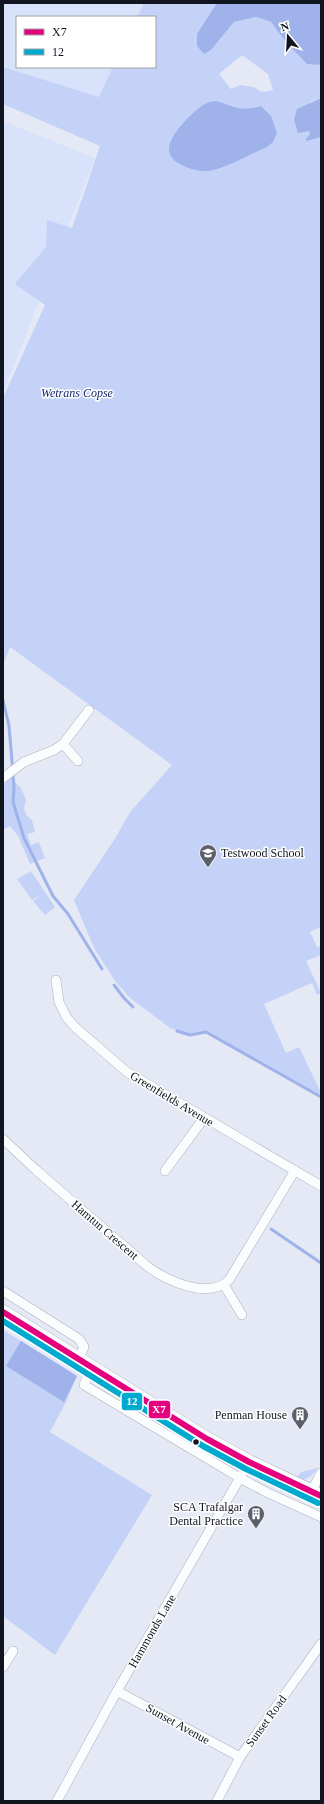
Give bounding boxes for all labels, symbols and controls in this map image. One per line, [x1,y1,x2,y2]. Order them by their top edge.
legend [16,16,156,68]
north arrow [268,16,308,56]
text: N [279,20,291,33]
text: X7 [52,25,67,39]
text: 12 [52,45,64,59]
park label: Wetrans Copse [41,386,114,400]
school or university icon: Testwood School [198,843,218,868]
place label: Testwood School [221,846,304,860]
street label: Greenfields Avenue [128,1069,216,1129]
street label: Hamtun Crescent [69,1197,142,1263]
line badge: 12 [121,1392,143,1411]
text: 12 [127,1395,138,1407]
line badge: X7 [148,1400,171,1419]
text: X7 [152,1403,166,1415]
building icon: Penman House [290,1405,310,1430]
place label: Penman House [215,1408,287,1422]
unlabelled marker [191,1437,201,1447]
place label: SCA Trafalgar Dental Practice [169,1500,243,1528]
building icon: SCA Trafalgar Dental Practice [246,1504,266,1529]
street label: Hammonds Lane [125,1592,179,1670]
street label: Sunset Road [243,1692,289,1750]
street label: Sunset Avenue [144,1701,212,1747]

